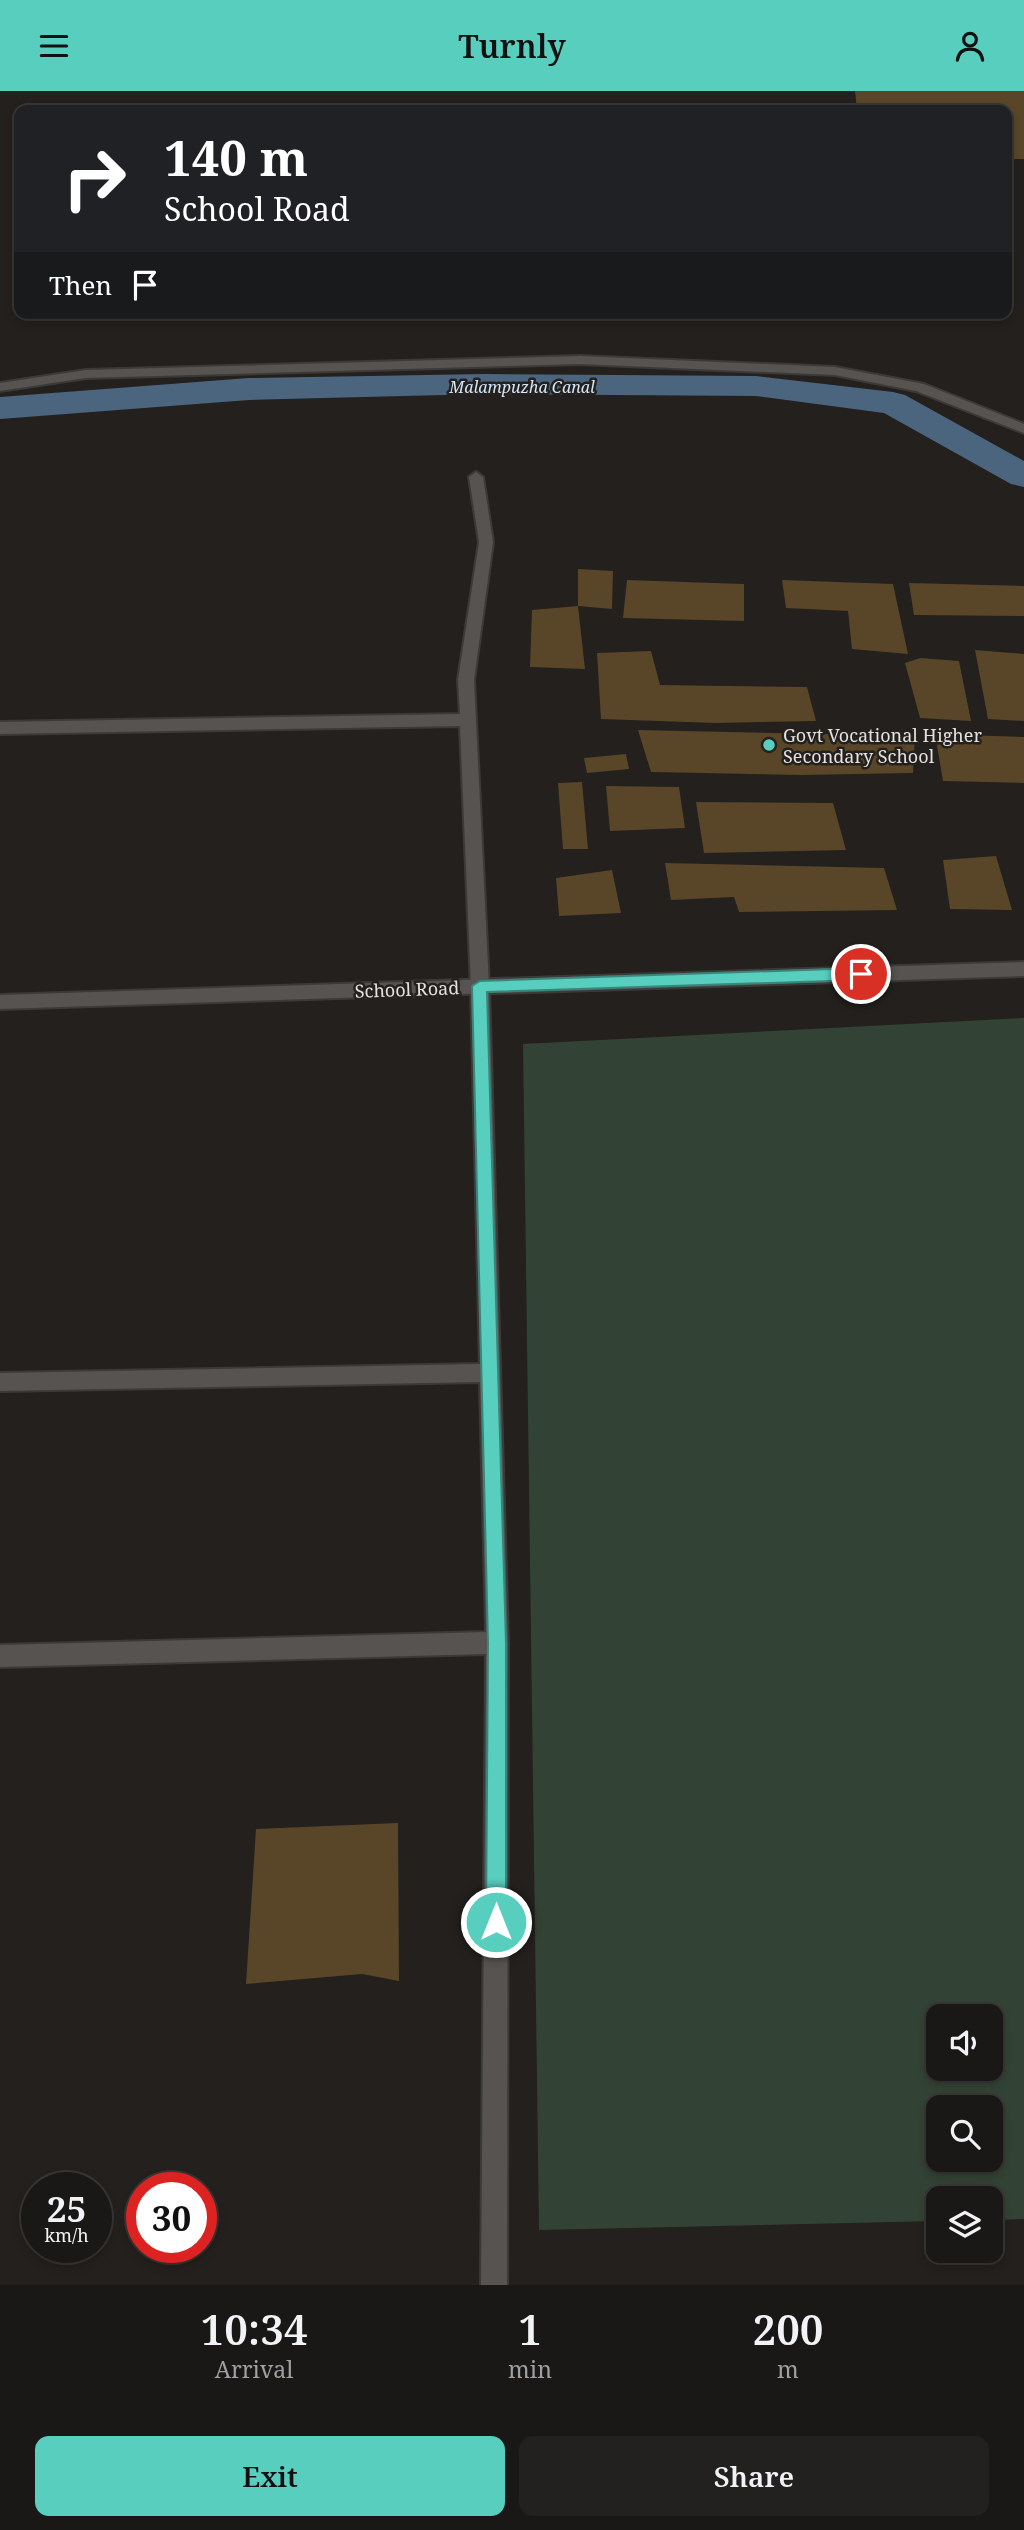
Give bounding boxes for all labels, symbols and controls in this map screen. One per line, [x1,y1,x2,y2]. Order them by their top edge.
text: Turnly [458,24,566,67]
icon: menu [35,27,73,65]
icon: person [951,27,989,65]
text: 140 m [164,124,308,190]
icon: right [49,133,140,224]
text: School Road [164,187,350,230]
icon: arrive [126,266,164,304]
text: Then [49,267,112,303]
water label: Malampuzha Canal [448,376,595,398]
place label: Govt Vocational Higher Secondary School [783,723,982,768]
marker: Govt Vocational Higher Secondary School [761,737,777,753]
pin [831,944,891,1004]
icon: arrive [842,955,880,993]
street label: School Road [354,975,460,1003]
position arrow [459,1885,533,1959]
map controls [926,2004,1003,2263]
button: sound [926,2004,1003,2081]
button: search [926,2095,1003,2172]
speed limit sign: 30 [126,2172,217,2263]
text: 25 [47,2185,86,2232]
button: layers [926,2186,1003,2263]
text: km/h [44,2223,89,2247]
text: 10:34 [201,2300,308,2357]
text: 1 [518,2300,542,2357]
text: 200 [753,2300,823,2357]
text: Arrival [215,2353,293,2385]
text: min [508,2353,552,2385]
text: m [777,2353,799,2385]
button: Exit [35,2436,505,2516]
button: Share [519,2436,989,2516]

